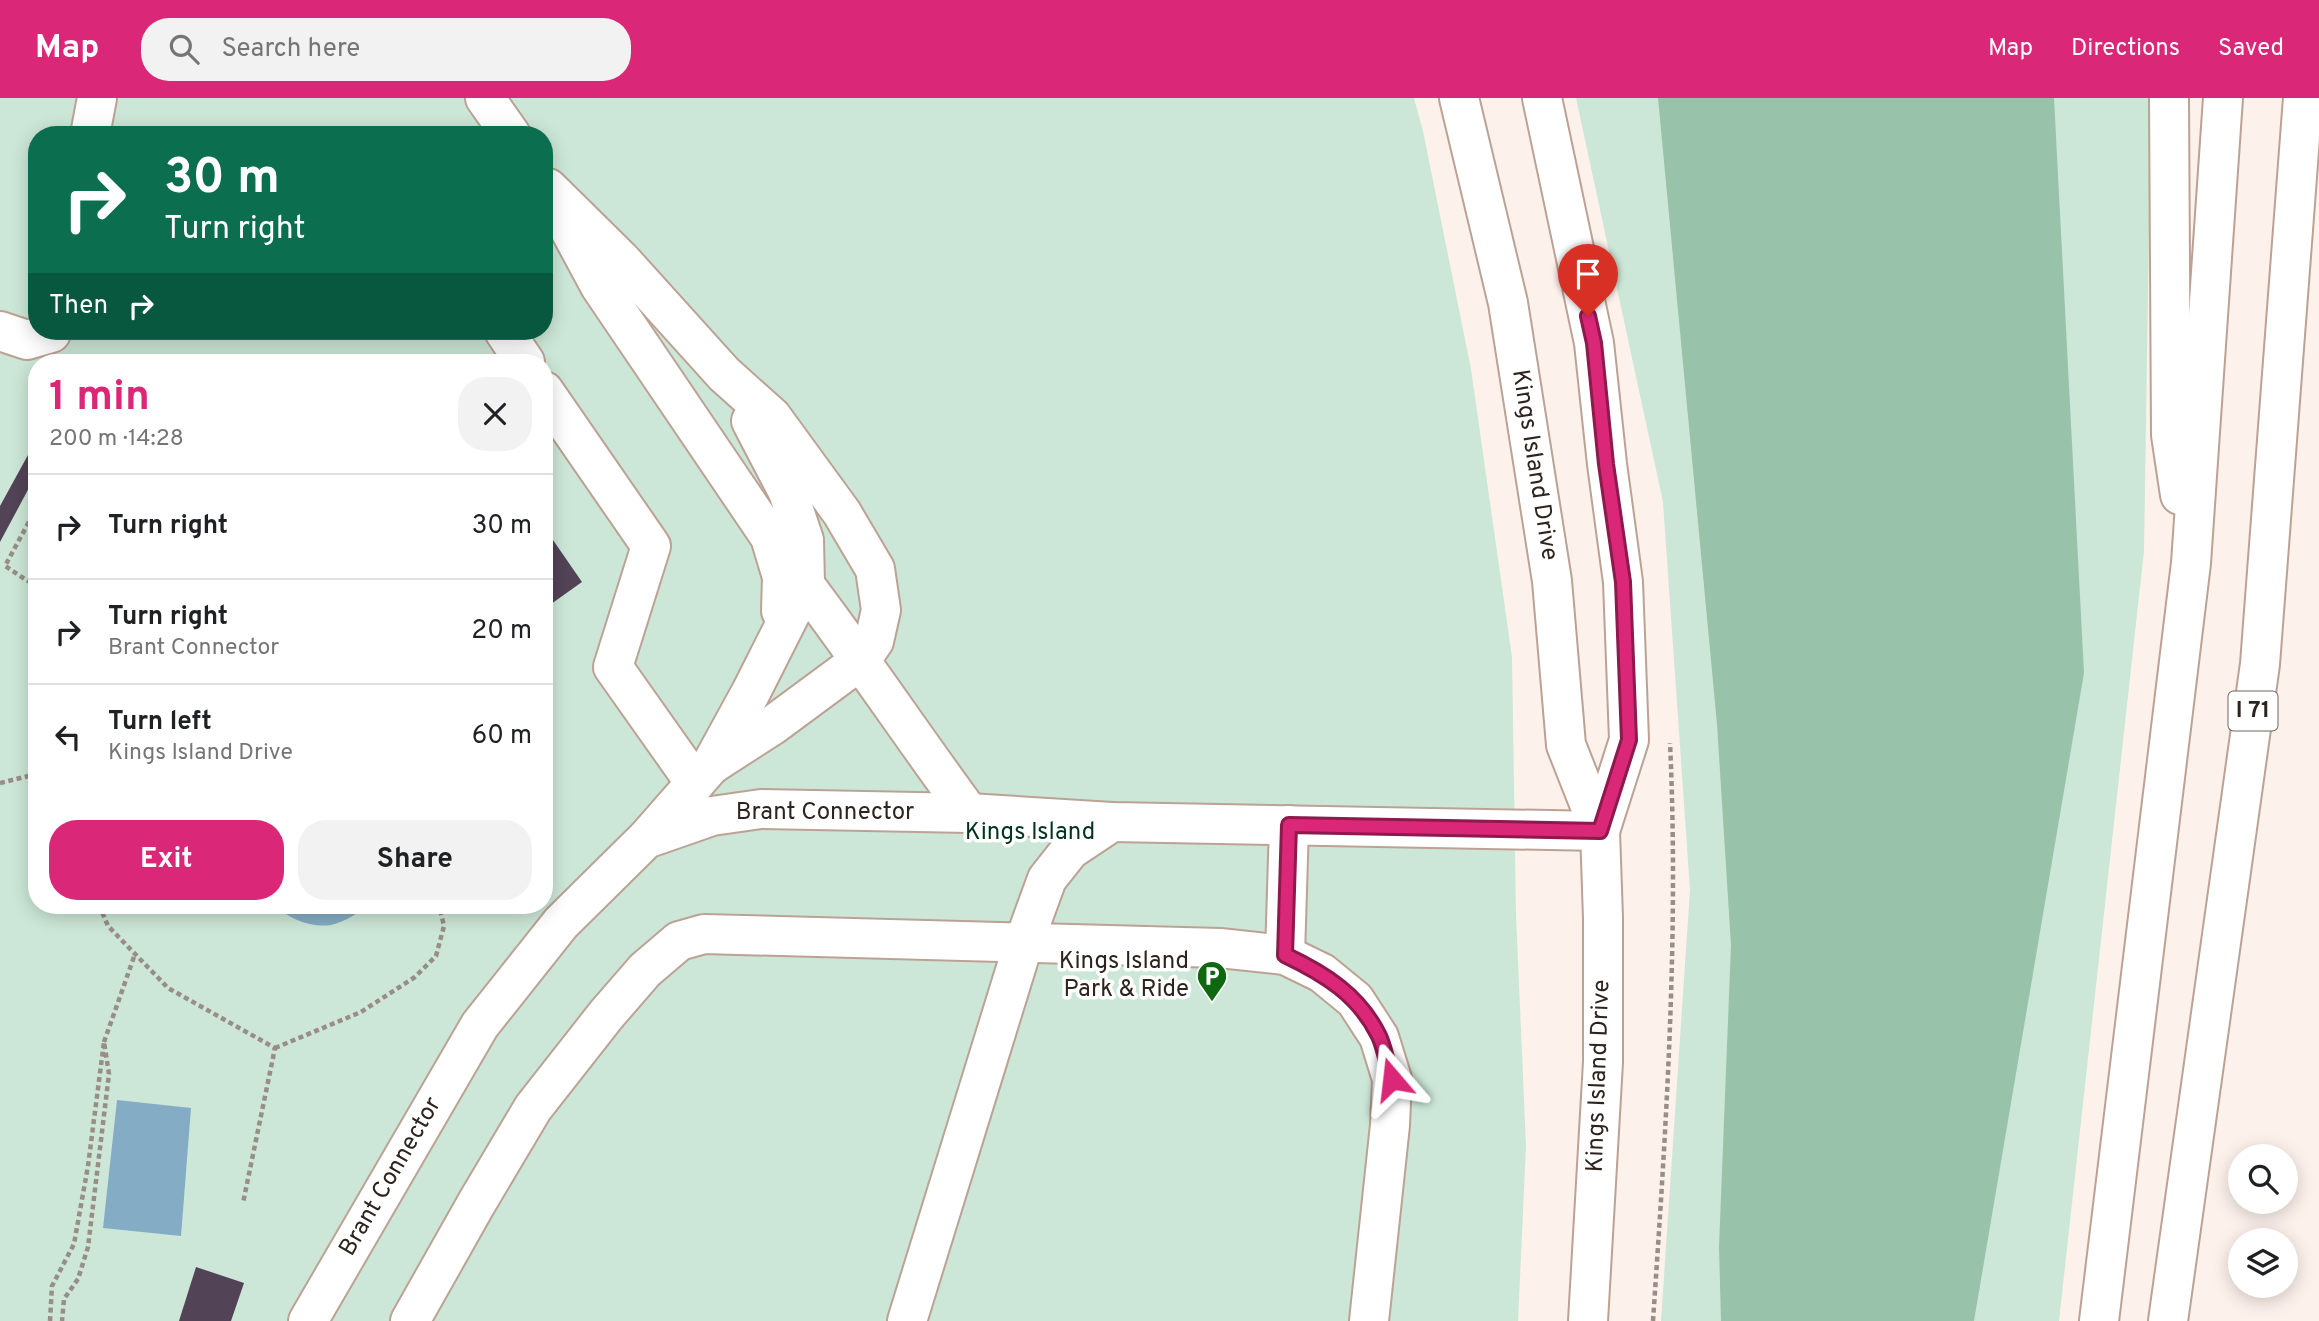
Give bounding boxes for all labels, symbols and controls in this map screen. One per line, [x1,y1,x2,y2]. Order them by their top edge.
search box [141,18,631,81]
text: Map [35,28,99,70]
icon: search [165,30,203,68]
text: Search here [221,33,360,66]
text: Map [1988,34,2033,64]
text: Directions [2071,34,2180,64]
text: Saved [2218,34,2284,64]
text: 30 m [164,149,280,211]
icon: right [49,154,140,245]
text: Turn right [164,210,306,250]
pin [1558,244,1618,316]
icon: arrive [1569,255,1607,293]
icon: right [122,287,160,325]
text: Then [49,290,108,323]
street label: Kings Island Drive [1504,367,1564,563]
text: 1 min [49,372,150,425]
button: close [458,377,532,451]
text: 200 m · 14:28 [49,425,184,454]
icon: right [49,508,87,546]
text: Turn right [108,510,228,543]
text: 30 m [472,510,532,543]
text: Turn right [108,601,228,634]
icon: right [49,613,87,651]
text: 20 m [471,615,532,648]
text: Brant Connector [108,634,279,663]
road number: I 71 [2228,692,2278,730]
text: Turn left [108,706,212,739]
icon: left [49,718,87,756]
text: 60 m [472,720,532,753]
text: Kings Island Drive [108,739,293,768]
street label: Brant Connector [736,798,914,828]
park label: Kings Island [965,818,1095,848]
button: Exit [49,820,284,900]
button: Share [298,820,532,900]
place label: Kings Island Park & Ride [1059,947,1189,1005]
parking icon: Kings Island Park & Ride [1195,959,1229,1003]
street label: Kings Island Drive [1581,979,1617,1173]
position arrow [1355,1042,1429,1116]
street label: Brant Connector [333,1092,449,1262]
map controls [2228,1144,2298,1298]
button: search [2228,1144,2298,1214]
button: layers [2228,1228,2298,1298]

